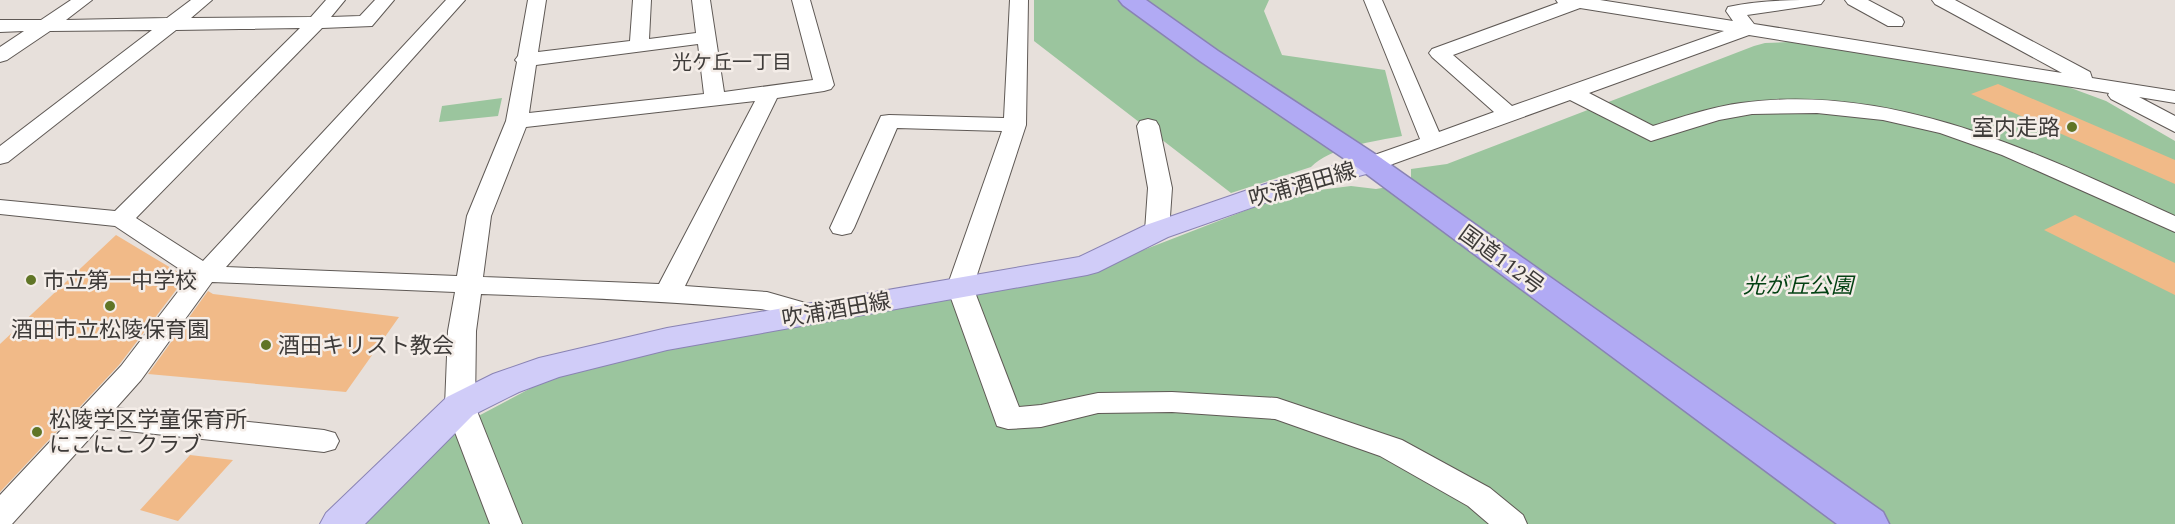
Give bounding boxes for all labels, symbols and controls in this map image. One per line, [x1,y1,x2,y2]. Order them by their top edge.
district label: 光ケ丘一丁目 [672,48,792,78]
place label: 室内走路 [1972,112,2060,145]
marker: 室内走路 [2065,120,2079,134]
street label: 吹浦酒田線 [1245,154,1360,216]
street label: 国道112号 [1451,218,1551,303]
place label: 市立第一中学校 [43,265,197,298]
park label: 光が丘公園 [1743,270,1856,303]
marker: 市立第一中学校 [24,273,38,287]
street label: 吹浦酒田線 [779,285,893,336]
marker: 酒田市立松陵保育園 [103,299,117,313]
place label: 酒田市立松陵保育園 [11,314,209,347]
place label: 酒田キリスト教会 [278,330,454,363]
marker: 酒田キリスト教会 [259,338,273,352]
place label: 松陵学区学童保育所 にこにこクラブ [49,404,247,462]
marker: 松陵学区学童保育所 にこにこクラブ [30,425,44,439]

